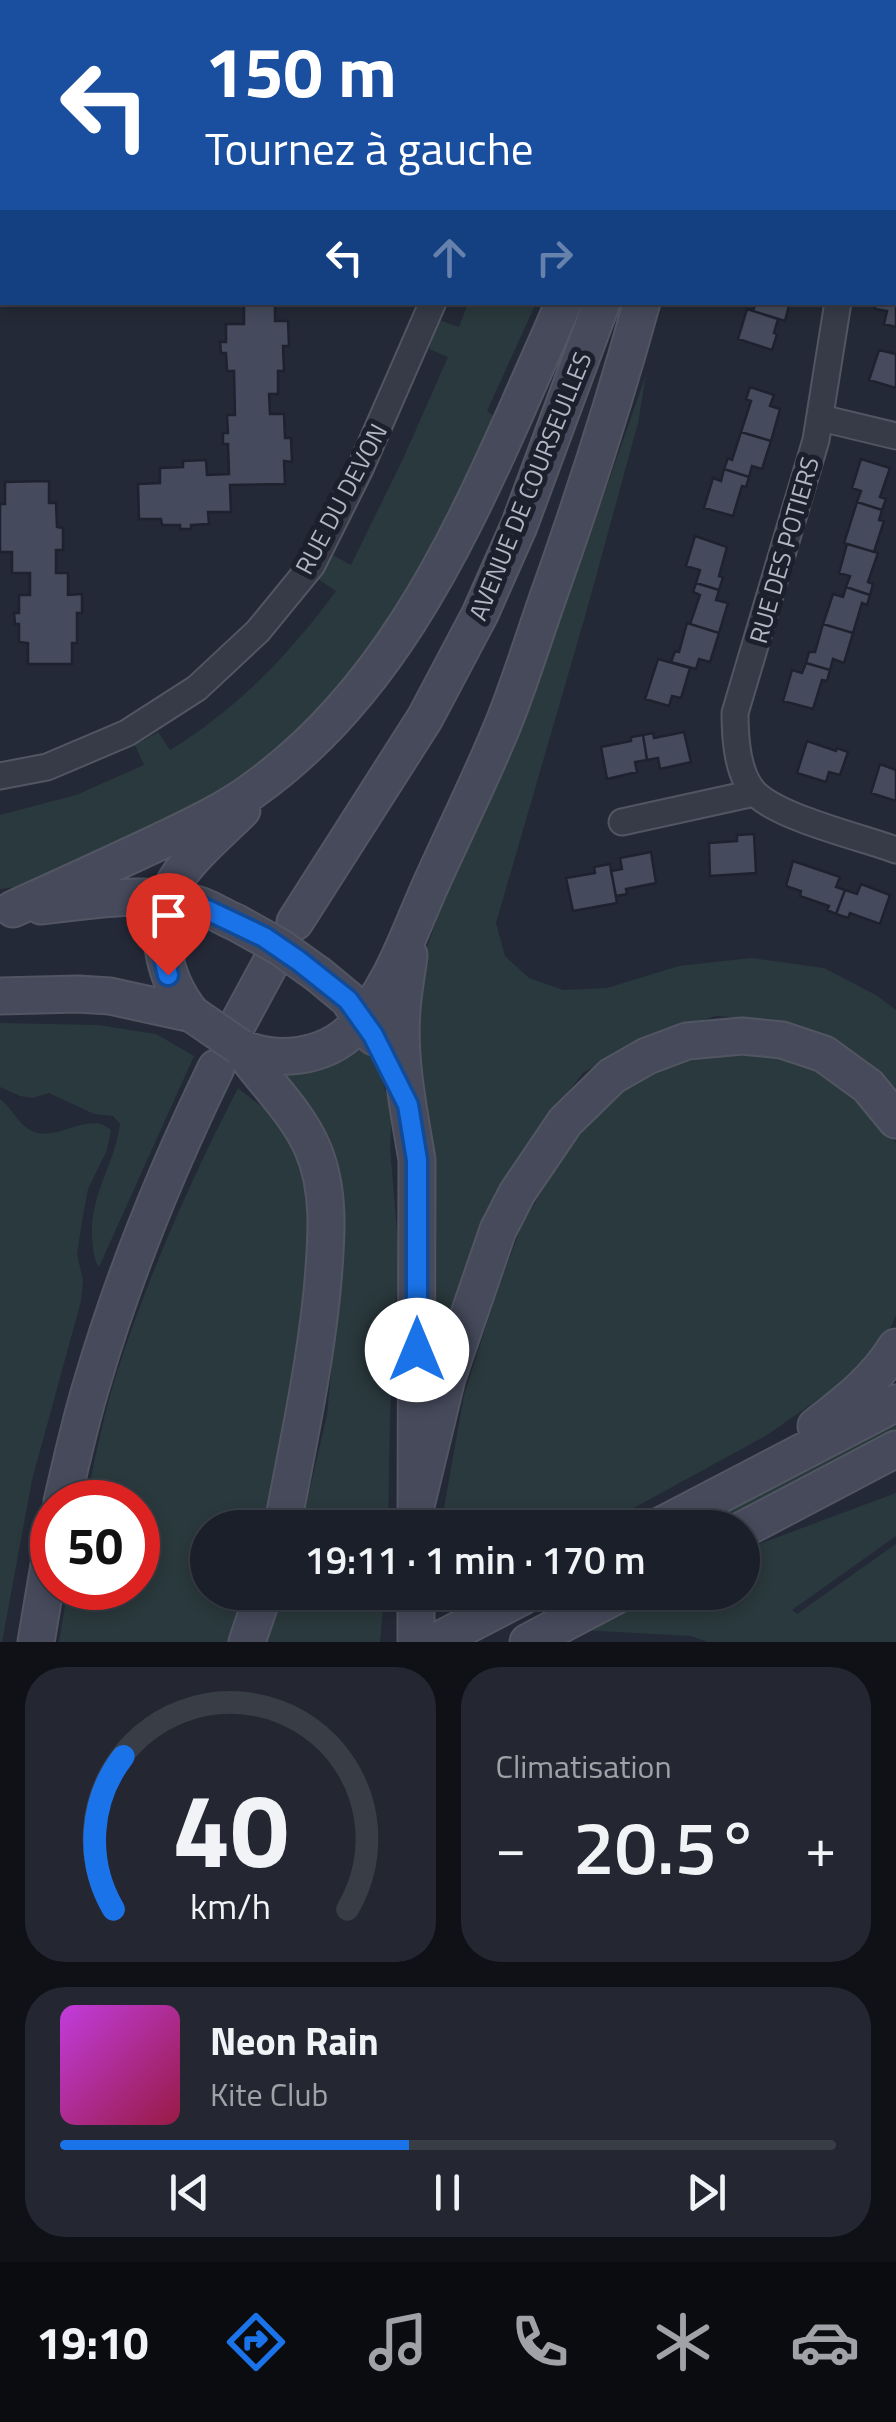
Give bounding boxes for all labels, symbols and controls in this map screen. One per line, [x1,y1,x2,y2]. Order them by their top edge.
text: 150 m [205,18,397,124]
icon: left [40,40,170,170]
text: Tournez à gauche [205,114,534,182]
icon: left [317,230,372,285]
icon: ahead [422,230,477,285]
icon: right [527,230,582,285]
street label: AVENUE DE COURSEULLES [459,346,601,626]
street label: RUE DU DEVON [285,417,397,581]
street label: RUE DES POTIERS [739,452,829,648]
pin [126,873,211,976]
icon: arrive [141,888,196,943]
position arrow [365,1298,469,1402]
speed limit sign: 50 [30,1480,160,1610]
text: 19:11 · 1 min · 170 m [304,1531,646,1589]
text: Climatisation [496,1742,672,1790]
text: 40 [172,1749,288,1907]
text: 20.5° [573,1789,759,1903]
text: − [496,1805,526,1888]
text: + [805,1805,836,1888]
text: km/h [190,1878,271,1933]
text: Neon Rain [210,2012,379,2070]
text: Kite Club [210,2070,328,2118]
icon: previous [162,2165,217,2220]
icon: pause [420,2165,475,2220]
icon: next [679,2165,734,2220]
icon: directions [221,2307,291,2377]
icon: music [363,2307,433,2377]
icon: phone [505,2307,575,2377]
icon: climate [648,2307,718,2377]
icon: car [790,2307,860,2377]
text: 19:10 [36,2308,148,2376]

